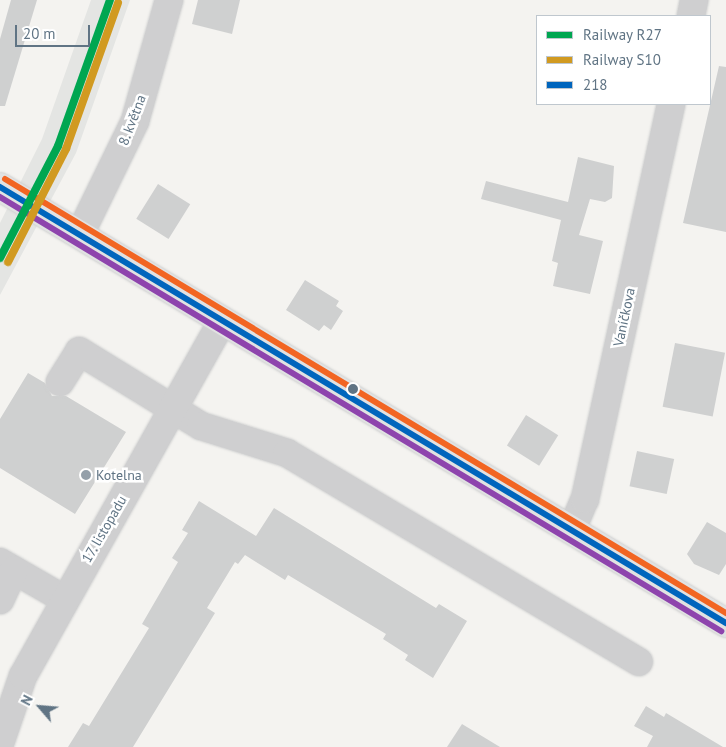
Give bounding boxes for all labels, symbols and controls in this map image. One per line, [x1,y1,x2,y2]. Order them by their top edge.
scale bar [18,15,92,47]
legend [536,15,711,105]
text: 20 m [23,24,56,43]
text: Railway R27 [583,25,662,44]
text: Railway S10 [583,50,661,69]
text: 218 [583,75,608,94]
street label: 8. května [114,92,150,148]
street label: Vaníčkova [610,286,638,348]
unlabelled marker [348,384,358,394]
place label: Kotelna [96,467,142,483]
marker: Kotelna [80,469,92,481]
street label: 17. listopadu [78,492,130,566]
north arrow [15,682,65,732]
text: N [17,692,37,708]

